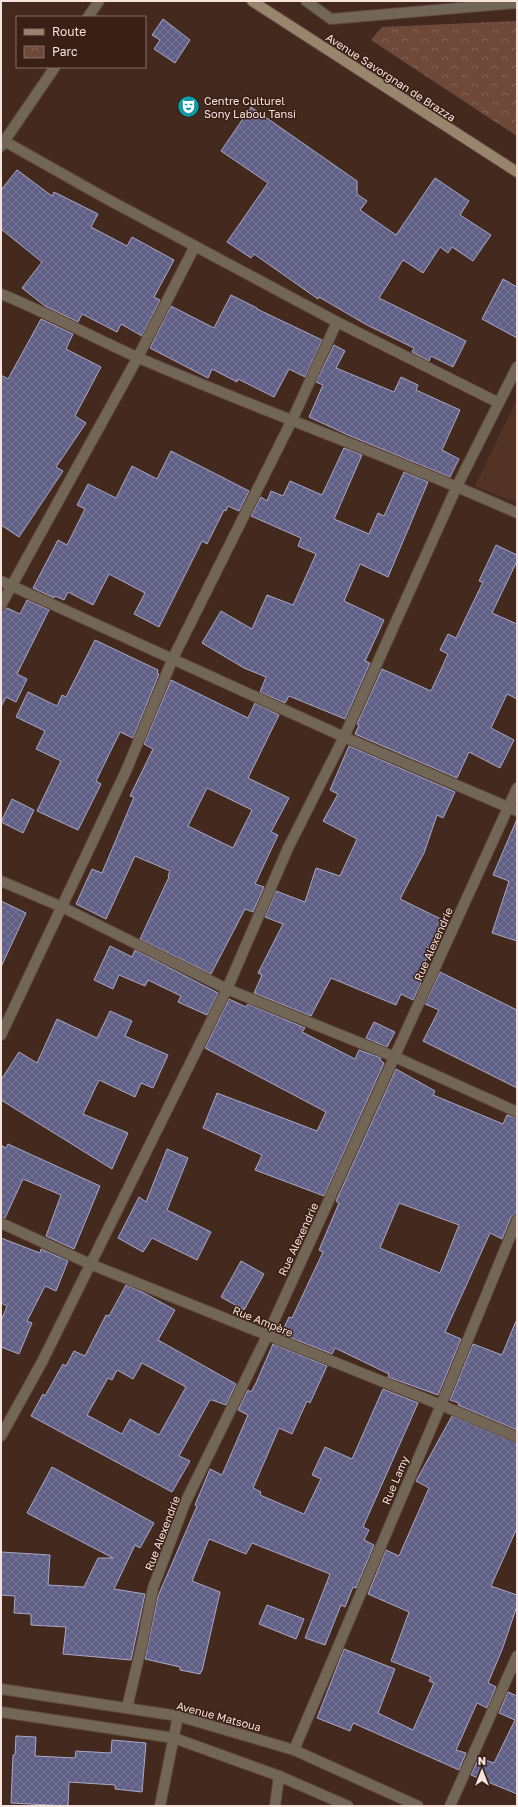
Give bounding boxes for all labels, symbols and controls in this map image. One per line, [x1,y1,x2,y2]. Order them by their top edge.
legend [16,16,146,68]
text: Route [52,24,86,39]
street label: Avenue Savorgnan de Brazza [324,30,458,124]
text: Parc [52,44,78,59]
theatre icon: Centre Culturel Sony Labou Tansi [175,93,201,119]
place label: Centre Culturel Sony Labou Tansi [204,94,296,120]
street label: Rue Alexendrie [411,905,455,983]
street label: Rue Alexendrie [275,1200,321,1278]
street label: Rue Ampère [231,1303,295,1339]
street label: Rue Lamy [379,1454,411,1506]
street label: Rue Alexendrie [142,1494,182,1572]
street label: Avenue Matsoua [175,1698,263,1734]
north arrow [462,1751,502,1791]
text: N [478,1754,486,1767]

